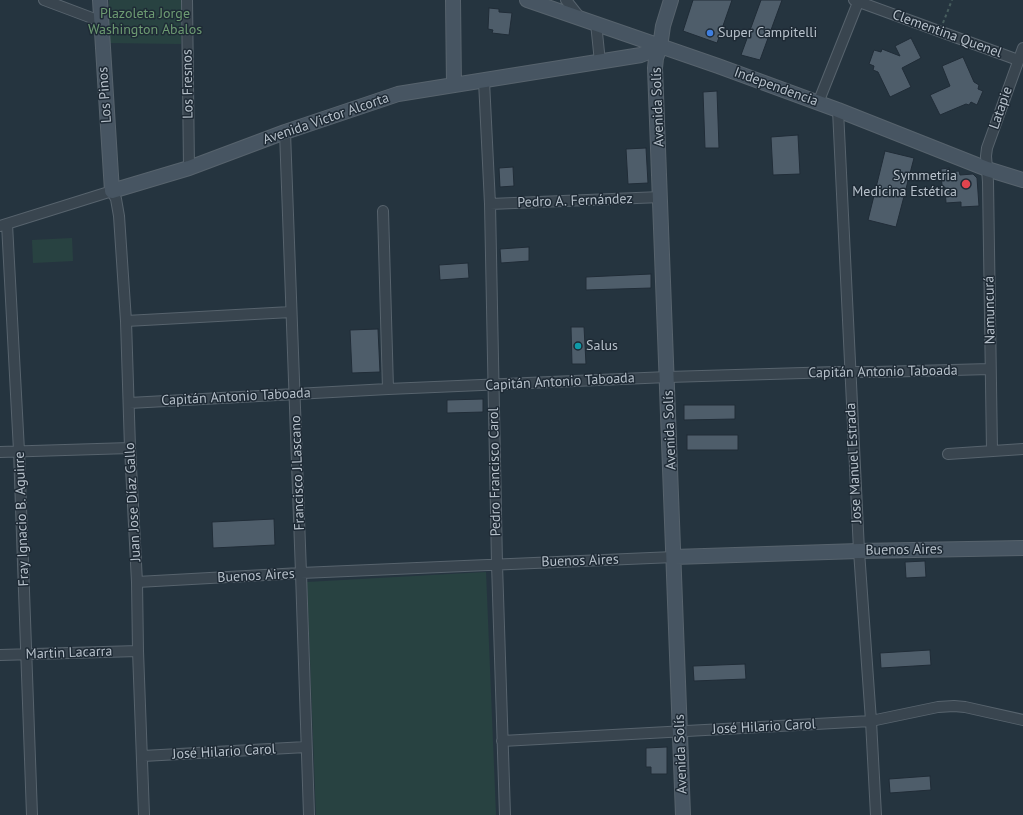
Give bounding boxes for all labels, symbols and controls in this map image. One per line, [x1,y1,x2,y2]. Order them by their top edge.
park label: Plazoleta Jorge Washington Abalos [88,6,202,38]
street label: Clementina Quenel [890,6,1004,62]
place label: Super Campitelli [718,25,817,41]
marker: Super Campitelli [705,28,715,38]
street label: Los Fresnos [179,49,197,119]
street label: Independencia [732,64,820,110]
street label: Los Pinos [95,66,115,124]
street label: Avenida Solís [648,67,668,147]
street label: Latapie [986,84,1016,132]
street label: Avenida Victor Alcorta [261,90,391,148]
place label: Symmetria Medicina Estética [852,168,957,200]
marker: Symmetria Medicina Estética [960,178,972,190]
street label: Pedro A. Fernández [517,191,633,211]
street label: Namuncurá [981,276,999,344]
place label: Salus [586,338,618,354]
marker: Salus [573,341,583,351]
street label: Capitán Antonio Taboada [808,362,958,382]
street label: Capitán Antonio Taboada [485,370,635,394]
street label: Capitán Antonio Taboada [161,385,311,409]
street label: Avenida Solís [660,390,680,470]
street label: Jose Manuel Estrada [842,402,866,524]
street label: Pedro Francisco Carol [485,407,505,537]
street label: Francisco J.Lascano [288,415,308,531]
street label: Juan Jose Díaz Gallo [121,442,145,562]
street label: Fray Ignacio B. Aguirre [11,451,33,587]
street label: Buenos Aires [865,541,943,559]
street label: Buenos Aires [541,551,619,571]
street label: Buenos Aires [217,566,295,586]
street label: Martin Lacarra [25,643,113,663]
street label: Avenida Solís [671,714,691,794]
street label: José Hilario Carol [712,716,816,738]
street label: José Hilario Carol [172,741,276,763]

